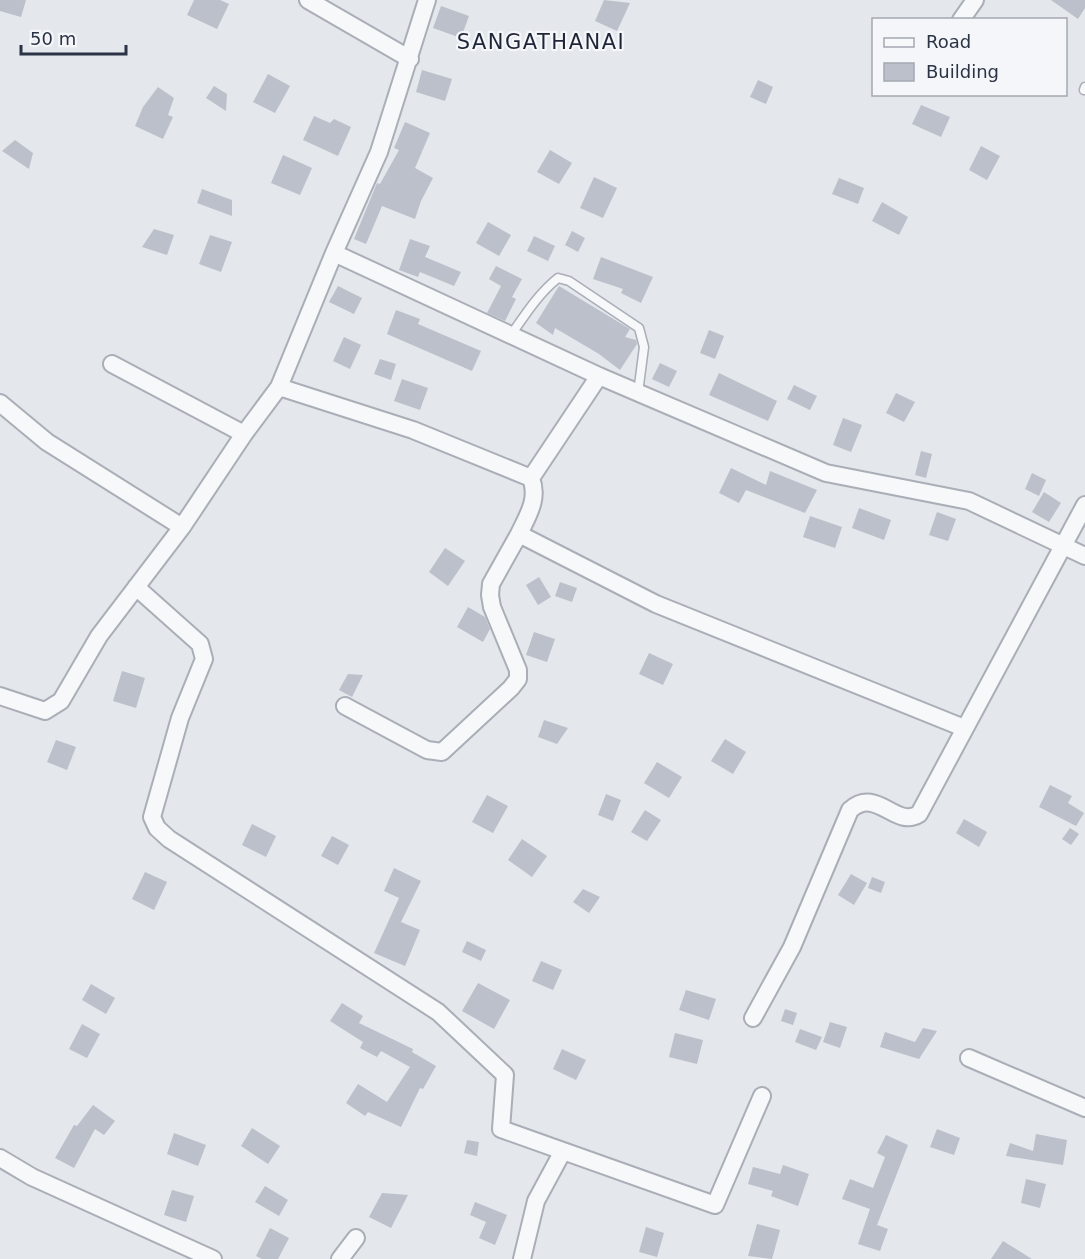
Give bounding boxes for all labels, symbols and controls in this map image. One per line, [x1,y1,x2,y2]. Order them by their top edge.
scale bar [21,18,126,56]
legend [872,18,1067,96]
text: 50 m [30,28,76,49]
district label: SANGATHANAI [457,30,625,54]
text: Road [926,31,971,52]
text: Building [926,61,999,82]

